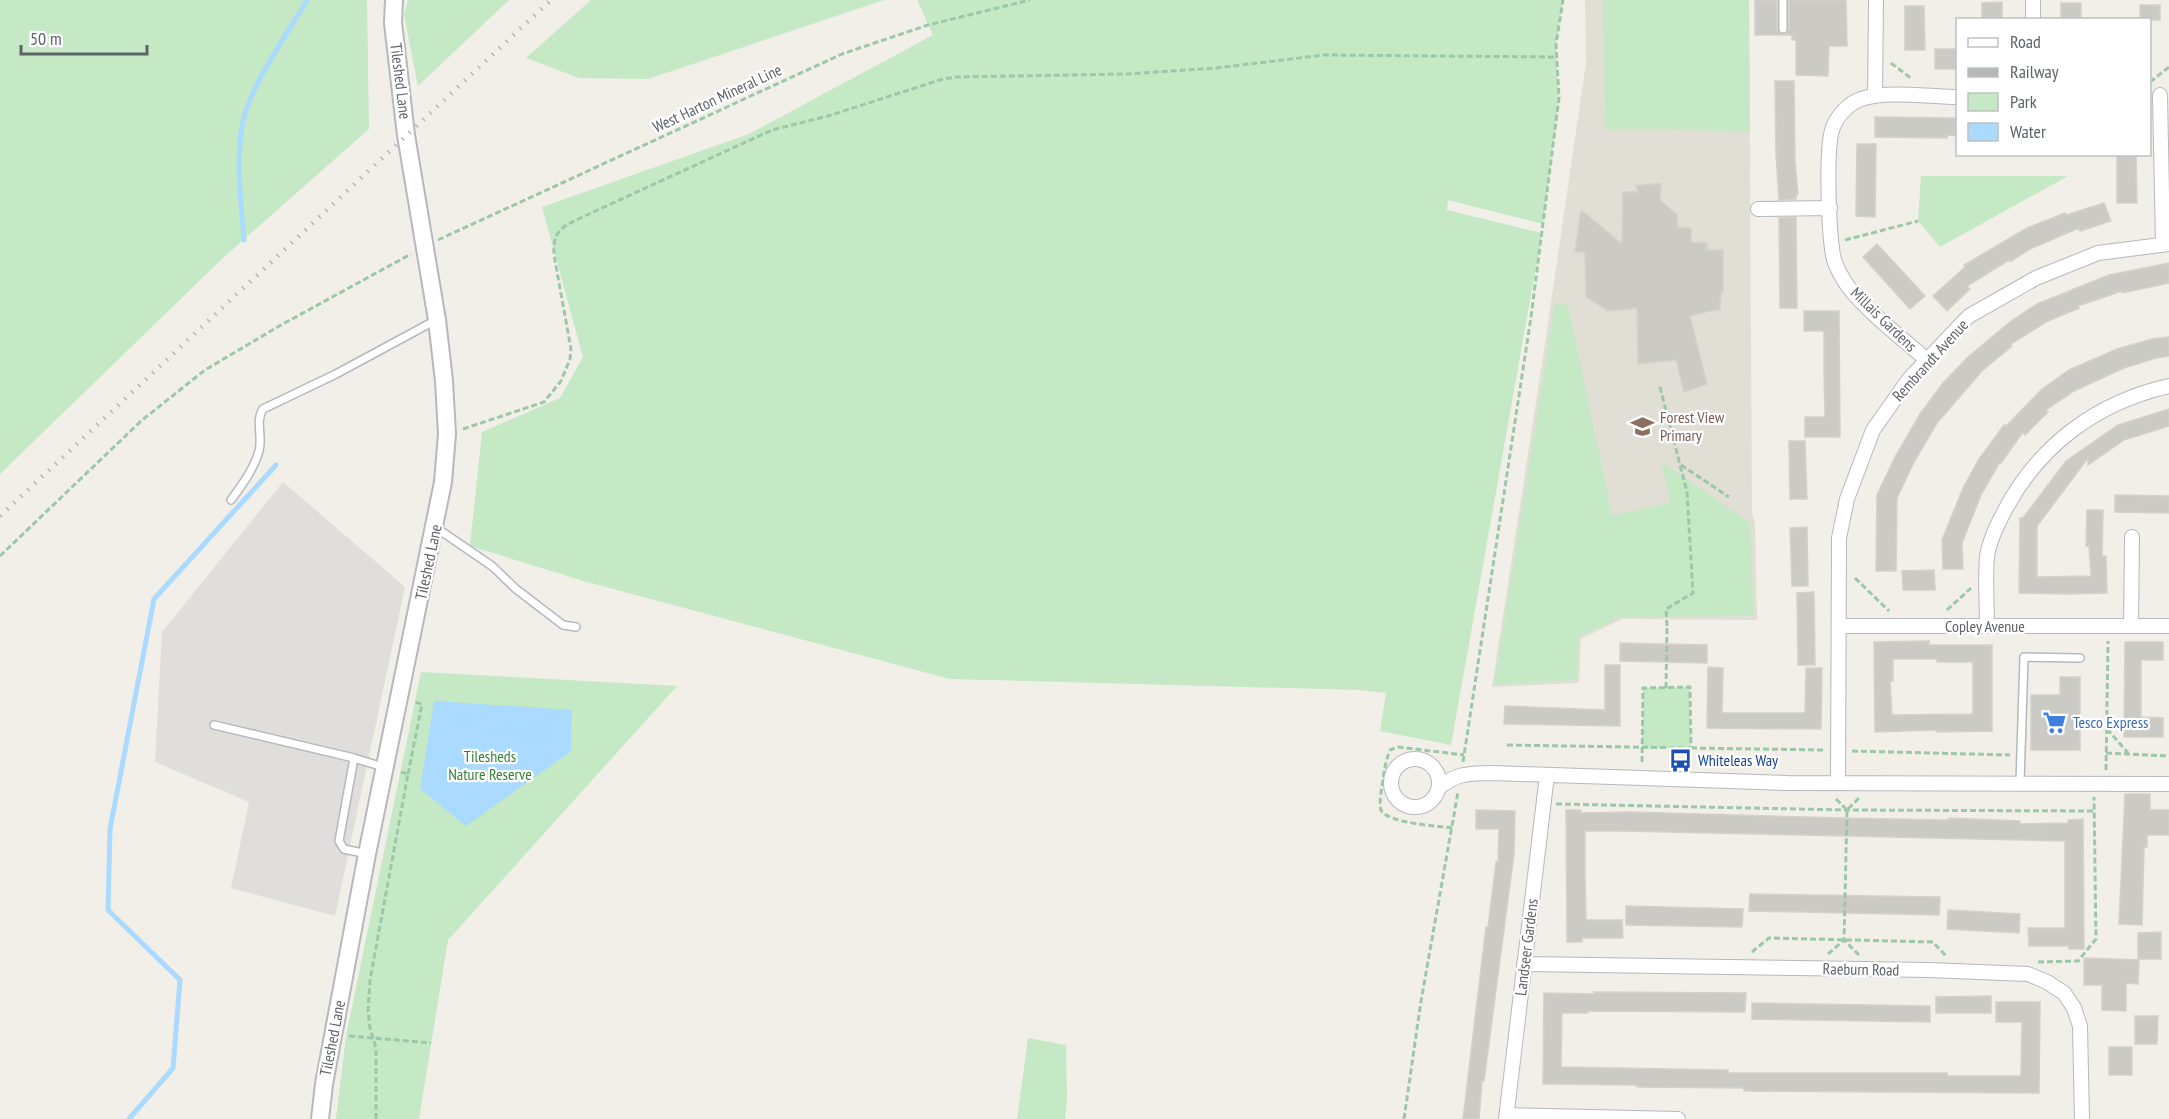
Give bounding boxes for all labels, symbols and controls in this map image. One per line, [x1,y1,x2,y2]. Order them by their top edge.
scale bar [21,18,147,56]
legend [1956,18,2151,156]
text: 50 m [30,27,62,50]
text: Road [2010,30,2041,53]
street label: Tileshed Lane [386,42,416,120]
street label: West Harton Mineral Line [649,59,785,137]
text: Railway [2010,60,2059,83]
text: Park [2010,90,2037,113]
text: Water [2010,120,2046,143]
street label: Millais Gardens [1847,282,1921,356]
street label: Rembrandt Avenue [1888,315,1972,405]
place label: Forest View Primary [1660,407,1725,445]
school or university icon: Forest View Primary [1629,413,1655,439]
street label: Tileshed Lane [410,522,446,602]
street label: Copley Avenue [1945,616,2025,636]
supermarket icon: Tesco Express [2042,709,2068,735]
place label: Tesco Express [2073,712,2148,732]
park label: Tilesheds Nature Reserve [448,746,532,784]
bus stop icon: Whiteleas Way [1667,747,1693,773]
place label: Whiteleas Way [1698,750,1778,770]
street label: Landseer Gardens [1510,897,1542,997]
street label: Raeburn Road [1822,958,1900,980]
street label: Tileshed Lane [315,998,349,1078]

